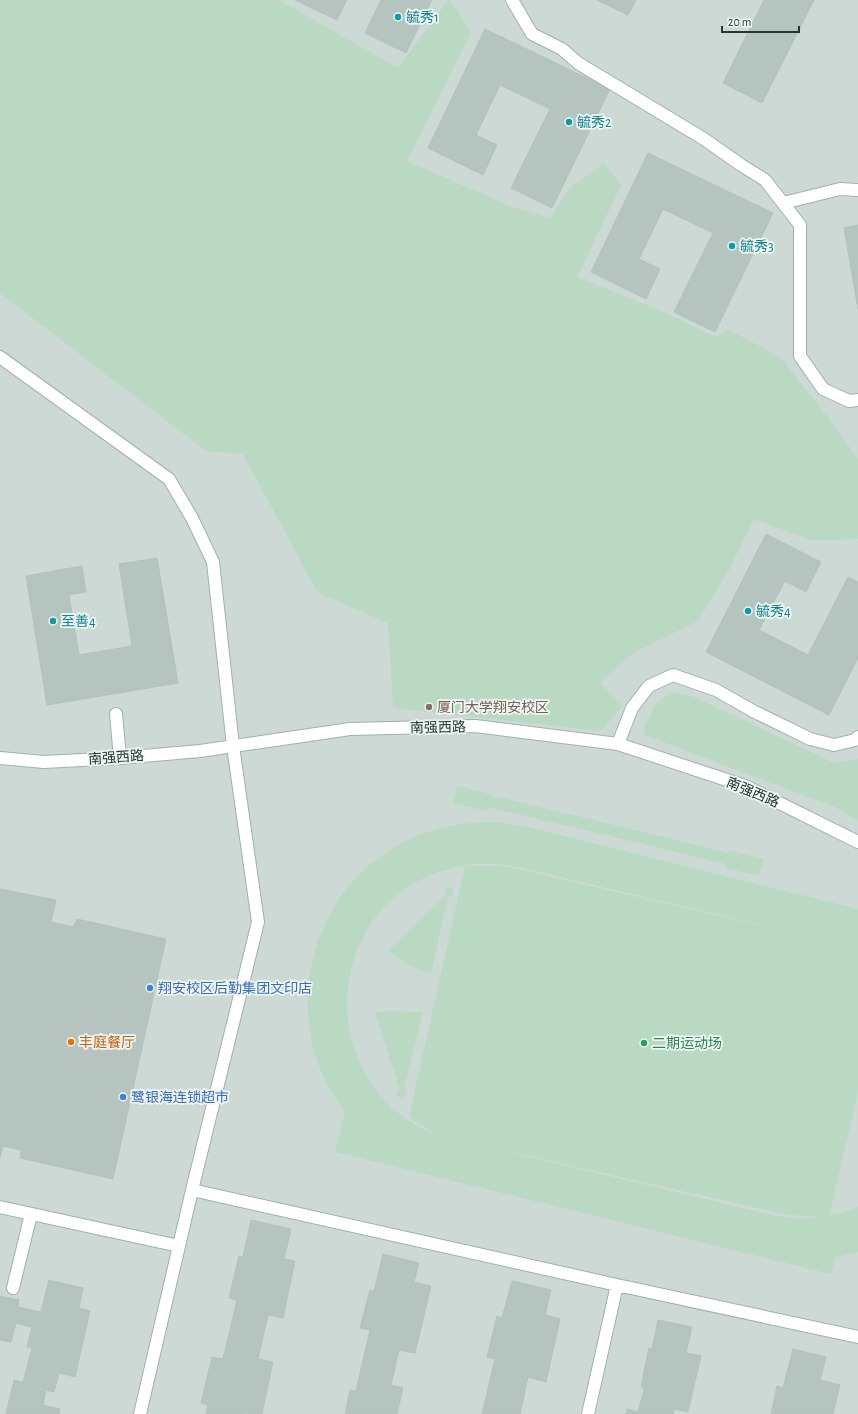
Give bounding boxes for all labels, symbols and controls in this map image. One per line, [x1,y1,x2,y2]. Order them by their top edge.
scale bar [722,8,799,34]
place label: 毓秀1 [406,10,439,25]
marker: 毓秀1 [393,12,403,22]
text: 20 m [728,16,751,28]
place label: 毓秀2 [577,115,611,130]
marker: 毓秀2 [564,117,574,127]
place label: 毓秀3 [740,239,774,254]
marker: 毓秀3 [727,241,737,251]
place label: 毓秀4 [756,604,791,619]
marker: 毓秀4 [743,606,753,616]
place label: 至善4 [61,614,96,629]
marker: 至善4 [48,616,58,626]
place label: 厦门大学翔安校区 [437,699,549,715]
marker: 厦门大学翔安校区 [424,702,434,712]
street label: 南强西路 [410,720,466,735]
street label: 南强西路 [88,748,144,767]
street label: 南强西路 [724,775,782,810]
place label: 翔安校区后勤集团文印店 [158,980,312,996]
marker: 翔安校区后勤集团文印店 [145,983,155,993]
place label: 丰庭餐厅 [79,1034,135,1050]
place label: 二期运动场 [652,1036,722,1051]
marker: 丰庭餐厅 [66,1037,76,1047]
marker: 二期运动场 [639,1038,649,1048]
place label: 鹭银海连锁超市 [131,1090,229,1105]
marker: 鹭银海连锁超市 [118,1092,128,1102]

